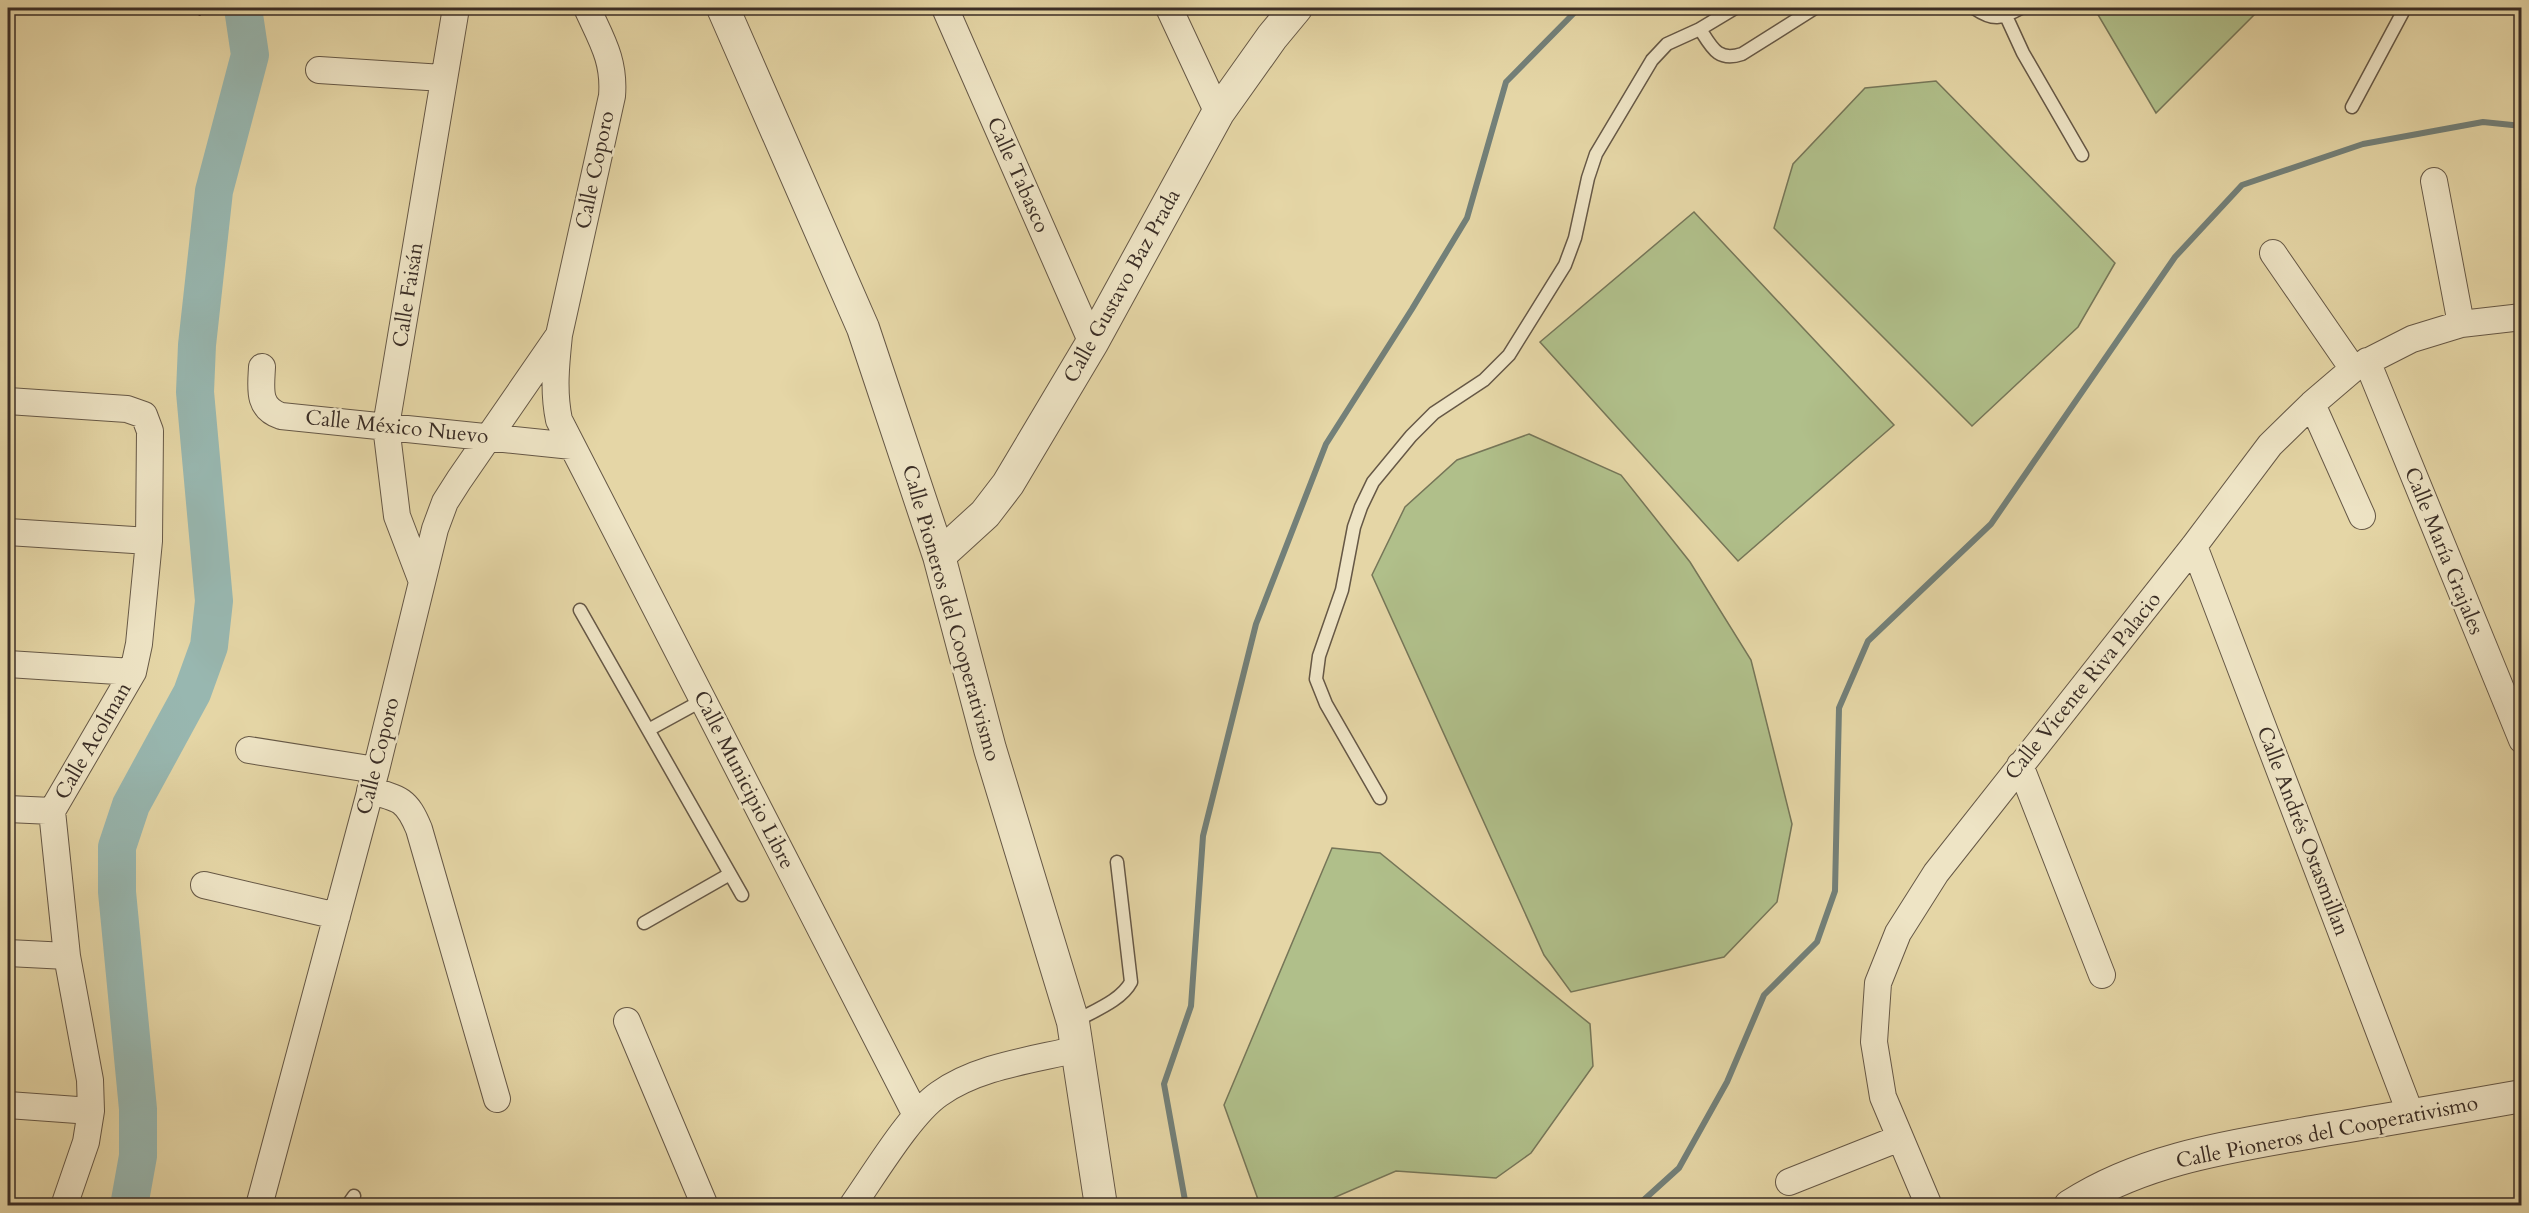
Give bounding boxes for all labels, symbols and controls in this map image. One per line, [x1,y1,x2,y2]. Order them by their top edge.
street label: Calle Coporo [568,108,622,232]
street label: Calle Tabasco [980,113,1056,237]
street label: Calle Gustavo Baz Prada [1057,184,1187,388]
street label: Calle Faisán [385,240,431,350]
street label: Calle México Nuevo [304,403,490,451]
street label: Calle Pioneros del Cooperativismo [895,461,1007,765]
street label: Calle María Grajales [2397,463,2491,639]
street label: Calle Vicente Riva Palacio [1998,586,2168,786]
street label: Calle Acolman [48,677,138,805]
street label: Calle Municipio Libre [686,686,802,874]
street label: Calle Coporo [349,694,407,818]
street label: Calle Andrés Ostasmillan [2250,722,2356,940]
street label: Calle Pioneros del Cooperativismo [2174,1088,2480,1176]

